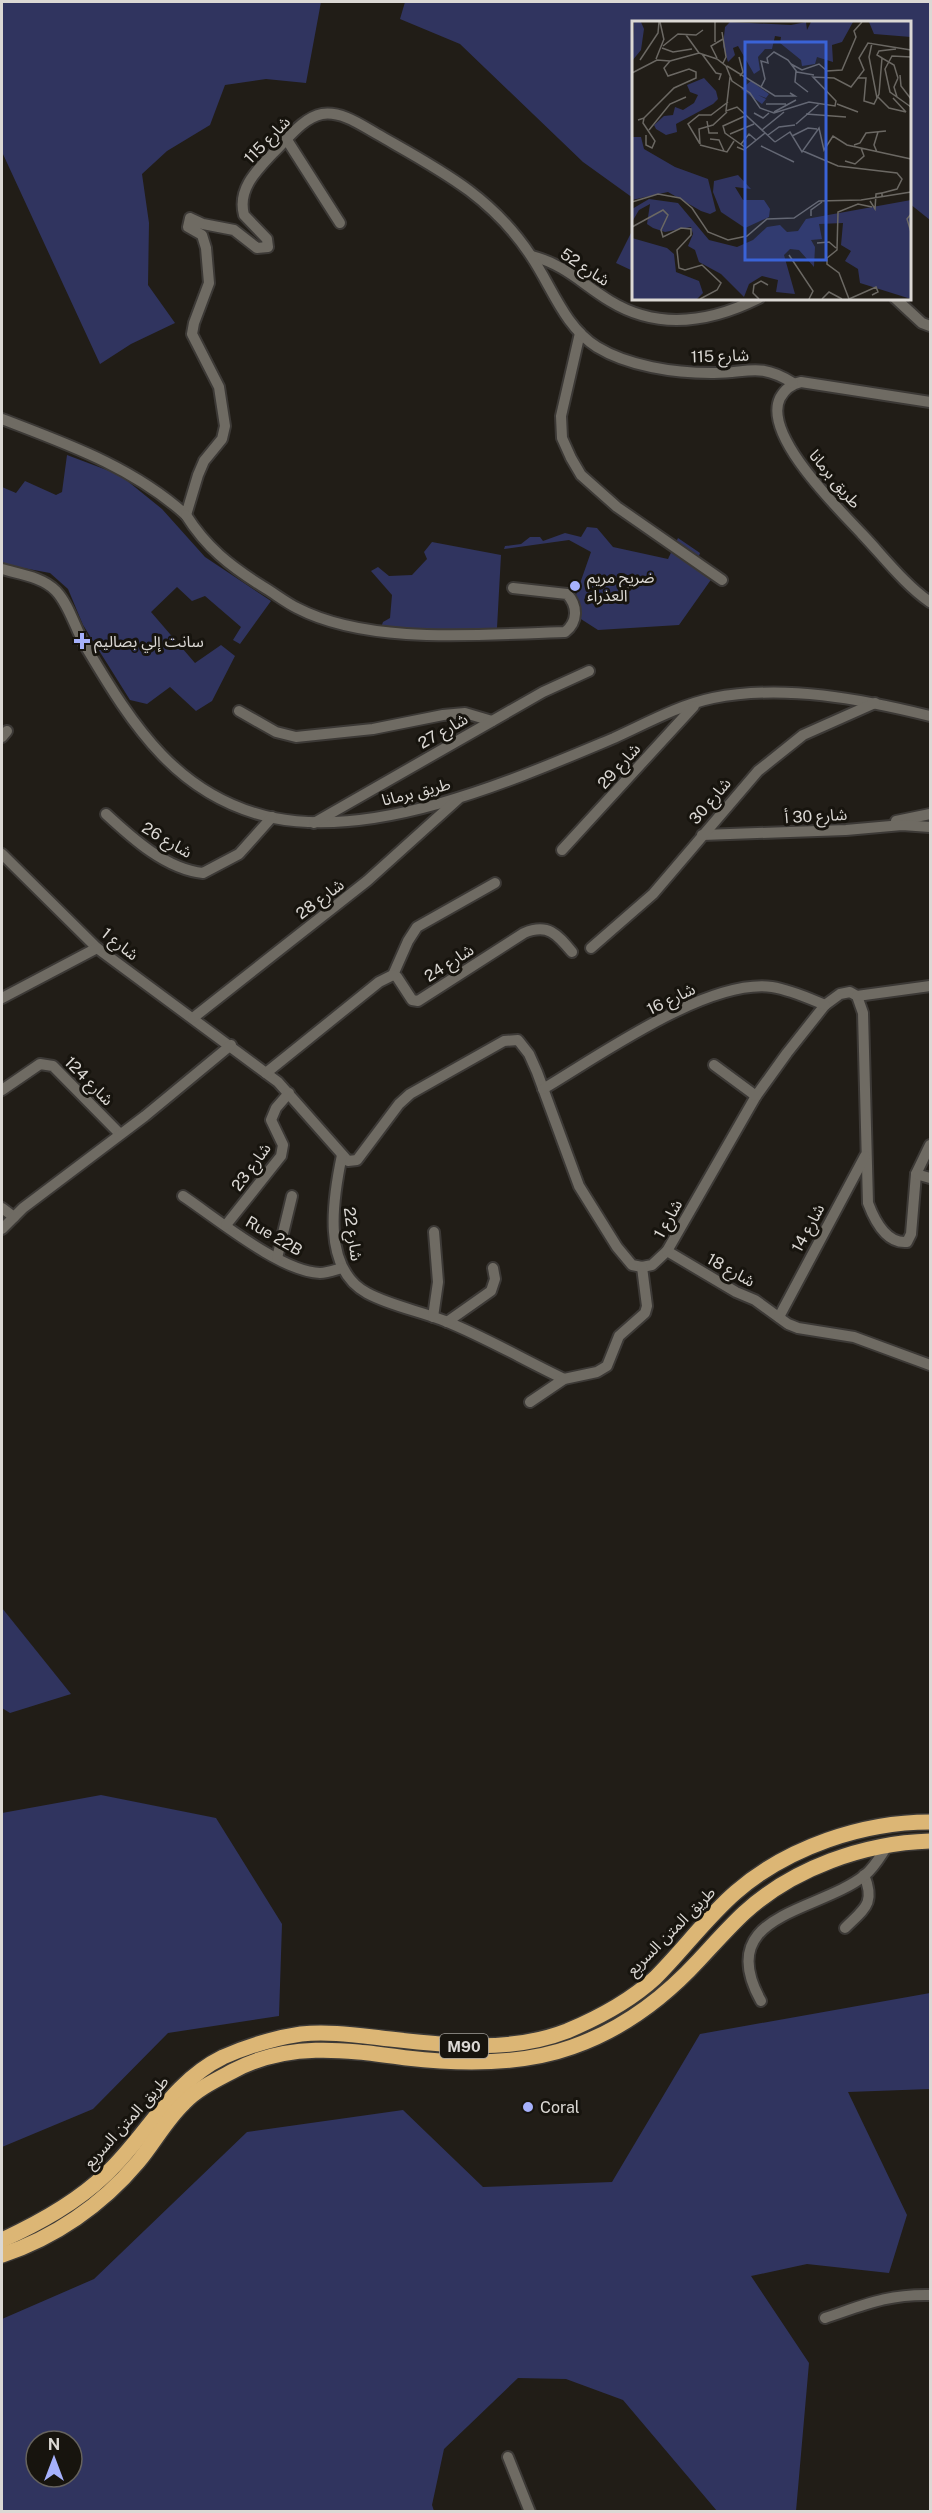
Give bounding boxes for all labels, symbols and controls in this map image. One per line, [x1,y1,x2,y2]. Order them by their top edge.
inset map [632,21,911,300]
street label: شارع 115 [240,112,296,170]
street label: شارع 52 [555,244,613,292]
street label: شارع 115 [691,345,750,370]
street label: طريق برمانا [804,446,865,513]
place label: ضريح مريم العذراء [587,568,654,605]
marker: ضريح مريم العذراء [568,579,582,593]
place label: سانت إلي بصاليم [94,632,204,654]
marker: سانت إلي بصاليم [75,634,89,648]
street label: شارع 27 [415,709,473,755]
street label: شارع 29 [594,739,647,795]
street label: طريق برمانا [380,774,453,811]
street label: شارع 30 [685,774,737,830]
street label: شارع 30 أ [784,805,848,830]
street label: شارع 26 [137,818,195,864]
street label: شارع 28 [292,875,349,926]
street label: شارع 1 [96,924,142,967]
street label: شارع 24 [421,940,479,988]
street label: شارع 16 [644,979,700,1022]
street label: شارع 124 [59,1053,117,1111]
street label: شارع 23 [227,1139,277,1196]
street label: شارع 1 [650,1196,689,1243]
street label: شارع 14 [787,1201,831,1257]
street label: شارع 22 [337,1206,366,1263]
street label: Rue 22B [242,1212,306,1260]
street label: شارع 18 [702,1249,758,1294]
street label: طريق المتن السريع [623,1883,722,1981]
road number: M90 [440,2034,488,2058]
street label: طريق المتن السريع [80,2072,175,2174]
place label: Coral [540,2098,580,2117]
marker: Coral [521,2100,535,2114]
north arrow [24,2429,84,2489]
text: N [48,2435,60,2454]

